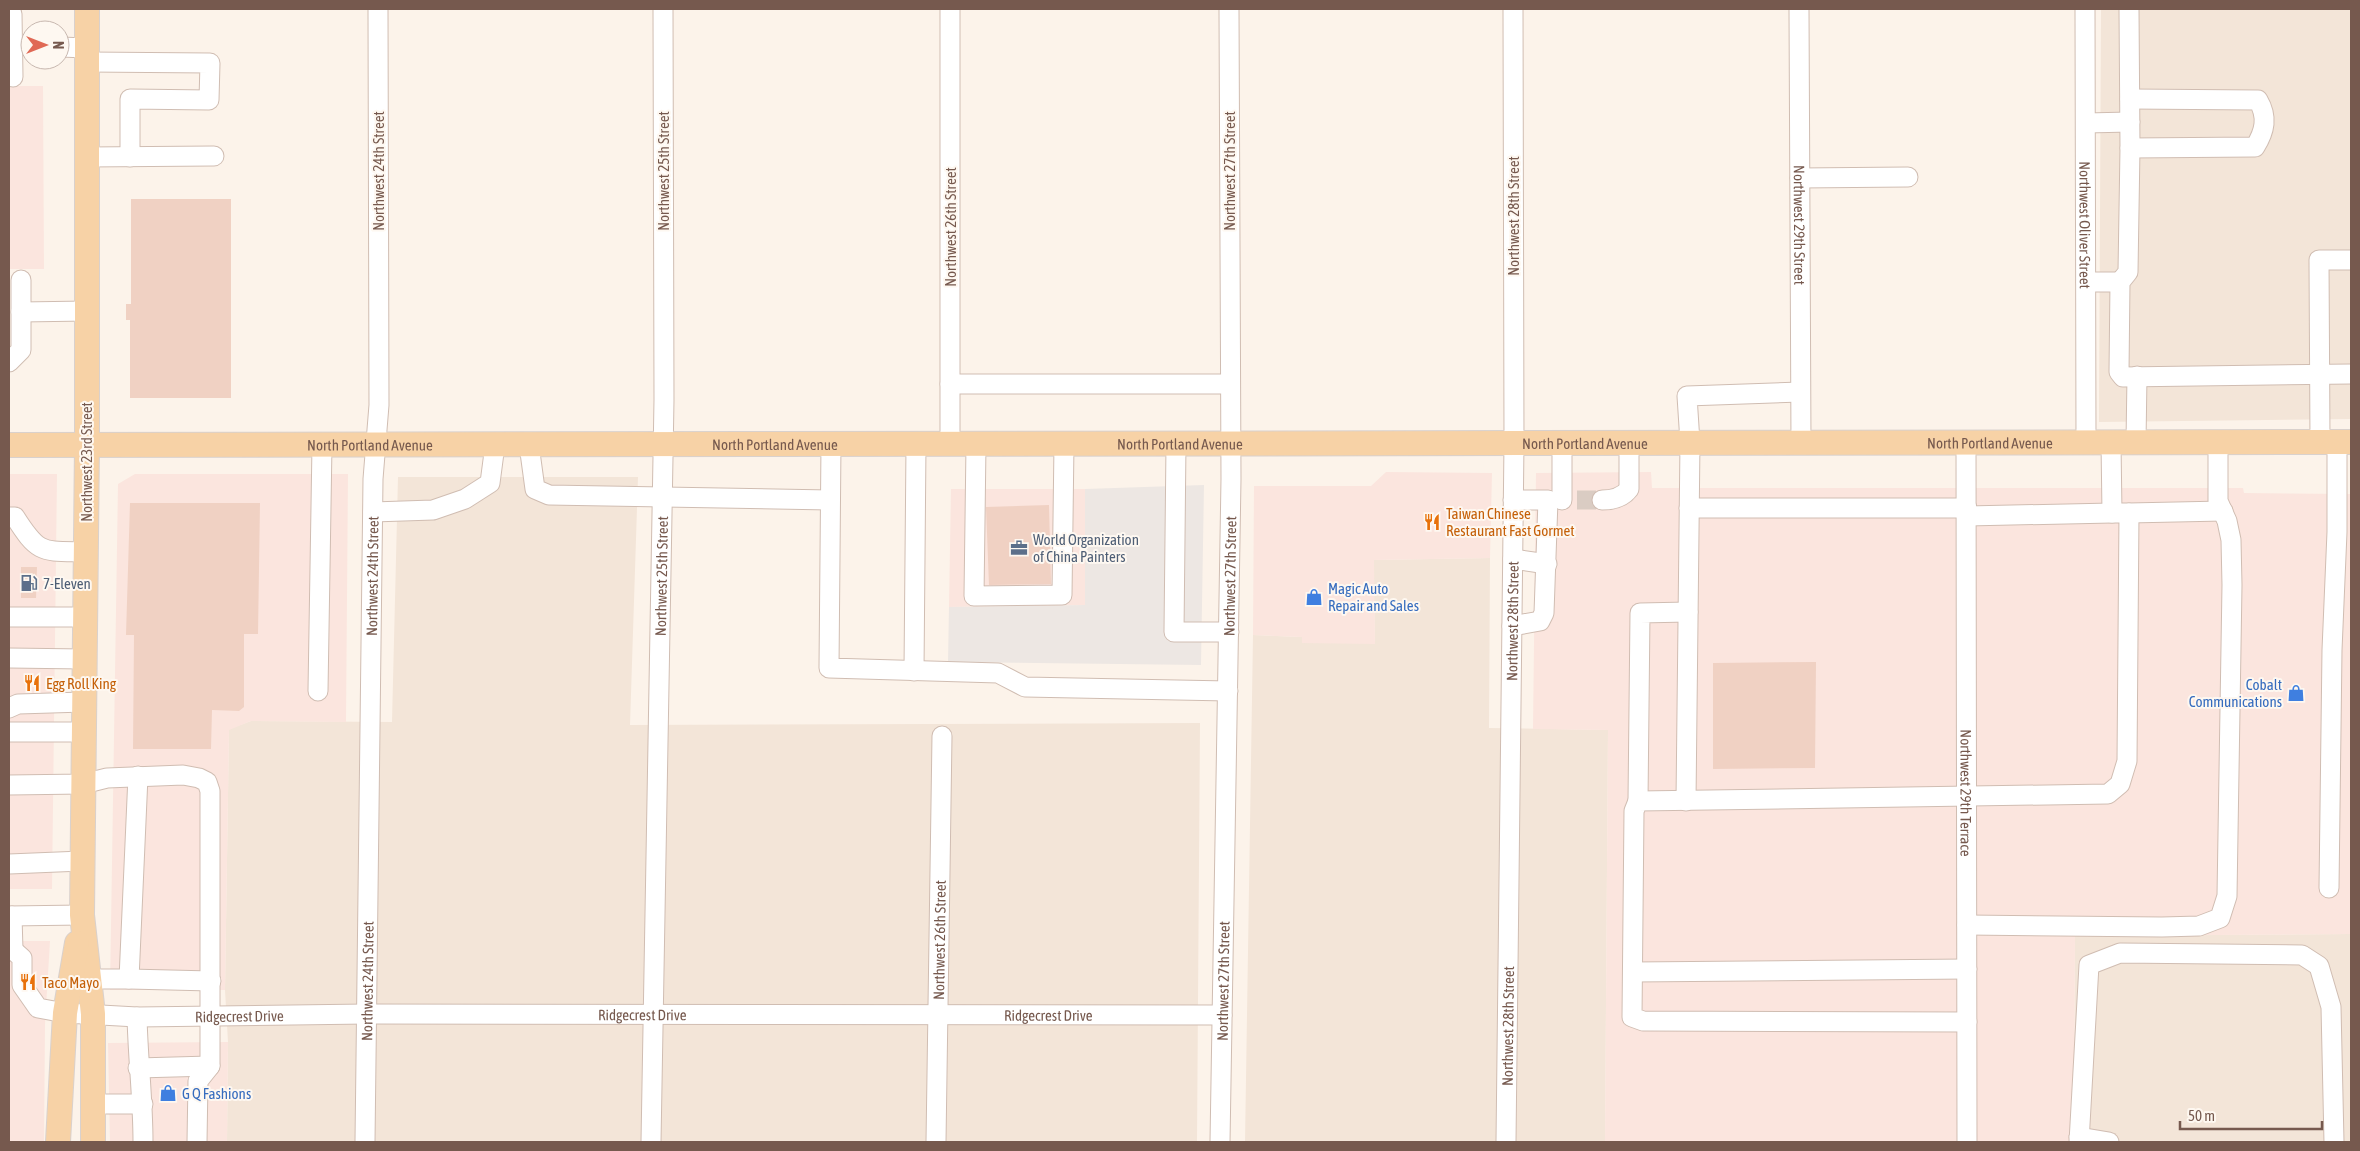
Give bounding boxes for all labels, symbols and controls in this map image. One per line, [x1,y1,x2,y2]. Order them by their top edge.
north arrow [20,20,70,70]
text: N [50,41,66,49]
street label: Northwest 24th Street [370,111,387,231]
street label: Northwest 25th Street [655,111,672,231]
street label: Northwest 27th Street [1221,111,1238,231]
street label: Northwest 28th Street [1505,156,1522,276]
street label: Northwest Oliver Street [2077,161,2094,289]
street label: Northwest 29th Street [1791,165,1809,285]
street label: Northwest 26th Street [942,167,959,287]
street label: Northwest 23rd Street [78,402,95,522]
street label: North Portland Avenue [1522,434,1648,452]
street label: North Portland Avenue [1927,434,2053,451]
street label: North Portland Avenue [712,435,838,453]
street label: North Portland Avenue [1117,435,1243,452]
street label: North Portland Avenue [307,436,433,453]
place label: Taiwan Chinese Restaurant Fast Gormet [1446,505,1575,539]
restaurant icon: Taiwan Chinese Restaurant Fast Gormet [1422,512,1442,532]
street label: Northwest 24th Street [363,516,381,636]
street label: Northwest 25th Street [651,516,670,636]
street label: Northwest 27th Street [1220,516,1239,636]
place label: World Organization of China Painters [1033,531,1139,565]
office icon: World Organization of China Painters [1009,538,1029,558]
street label: Northwest 28th Street [1503,561,1521,681]
fuel station icon: 7-Eleven [19,573,39,593]
place label: 7-Eleven [43,575,91,592]
place label: Magic Auto Repair and Sales [1328,580,1419,614]
shop icon: Magic Auto Repair and Sales [1304,587,1324,607]
restaurant icon: Egg Roll King [22,673,42,693]
place label: Egg Roll King [46,675,117,692]
place label: Cobalt Communications [2189,676,2282,710]
shop icon: Cobalt Communications [2286,683,2306,703]
street label: Northwest 29th Terrace [1958,729,1975,857]
street label: Northwest 26th Street [930,880,948,1000]
street label: Northwest 24th Street [358,921,376,1041]
street label: Northwest 27th Street [1213,921,1232,1041]
street label: Northwest 28th Street [1498,966,1517,1086]
restaurant icon: Taco Mayo [18,972,38,992]
place label: Taco Mayo [42,974,99,991]
street label: Ridgecrest Drive [598,1006,687,1023]
street label: Ridgecrest Drive [1004,1006,1093,1023]
street label: Ridgecrest Drive [195,1007,284,1025]
shop icon: G Q Fashions [158,1083,178,1103]
place label: G Q Fashions [182,1085,251,1102]
scale bar [2180,1098,2322,1130]
text: 50 m [2188,1107,2215,1124]

